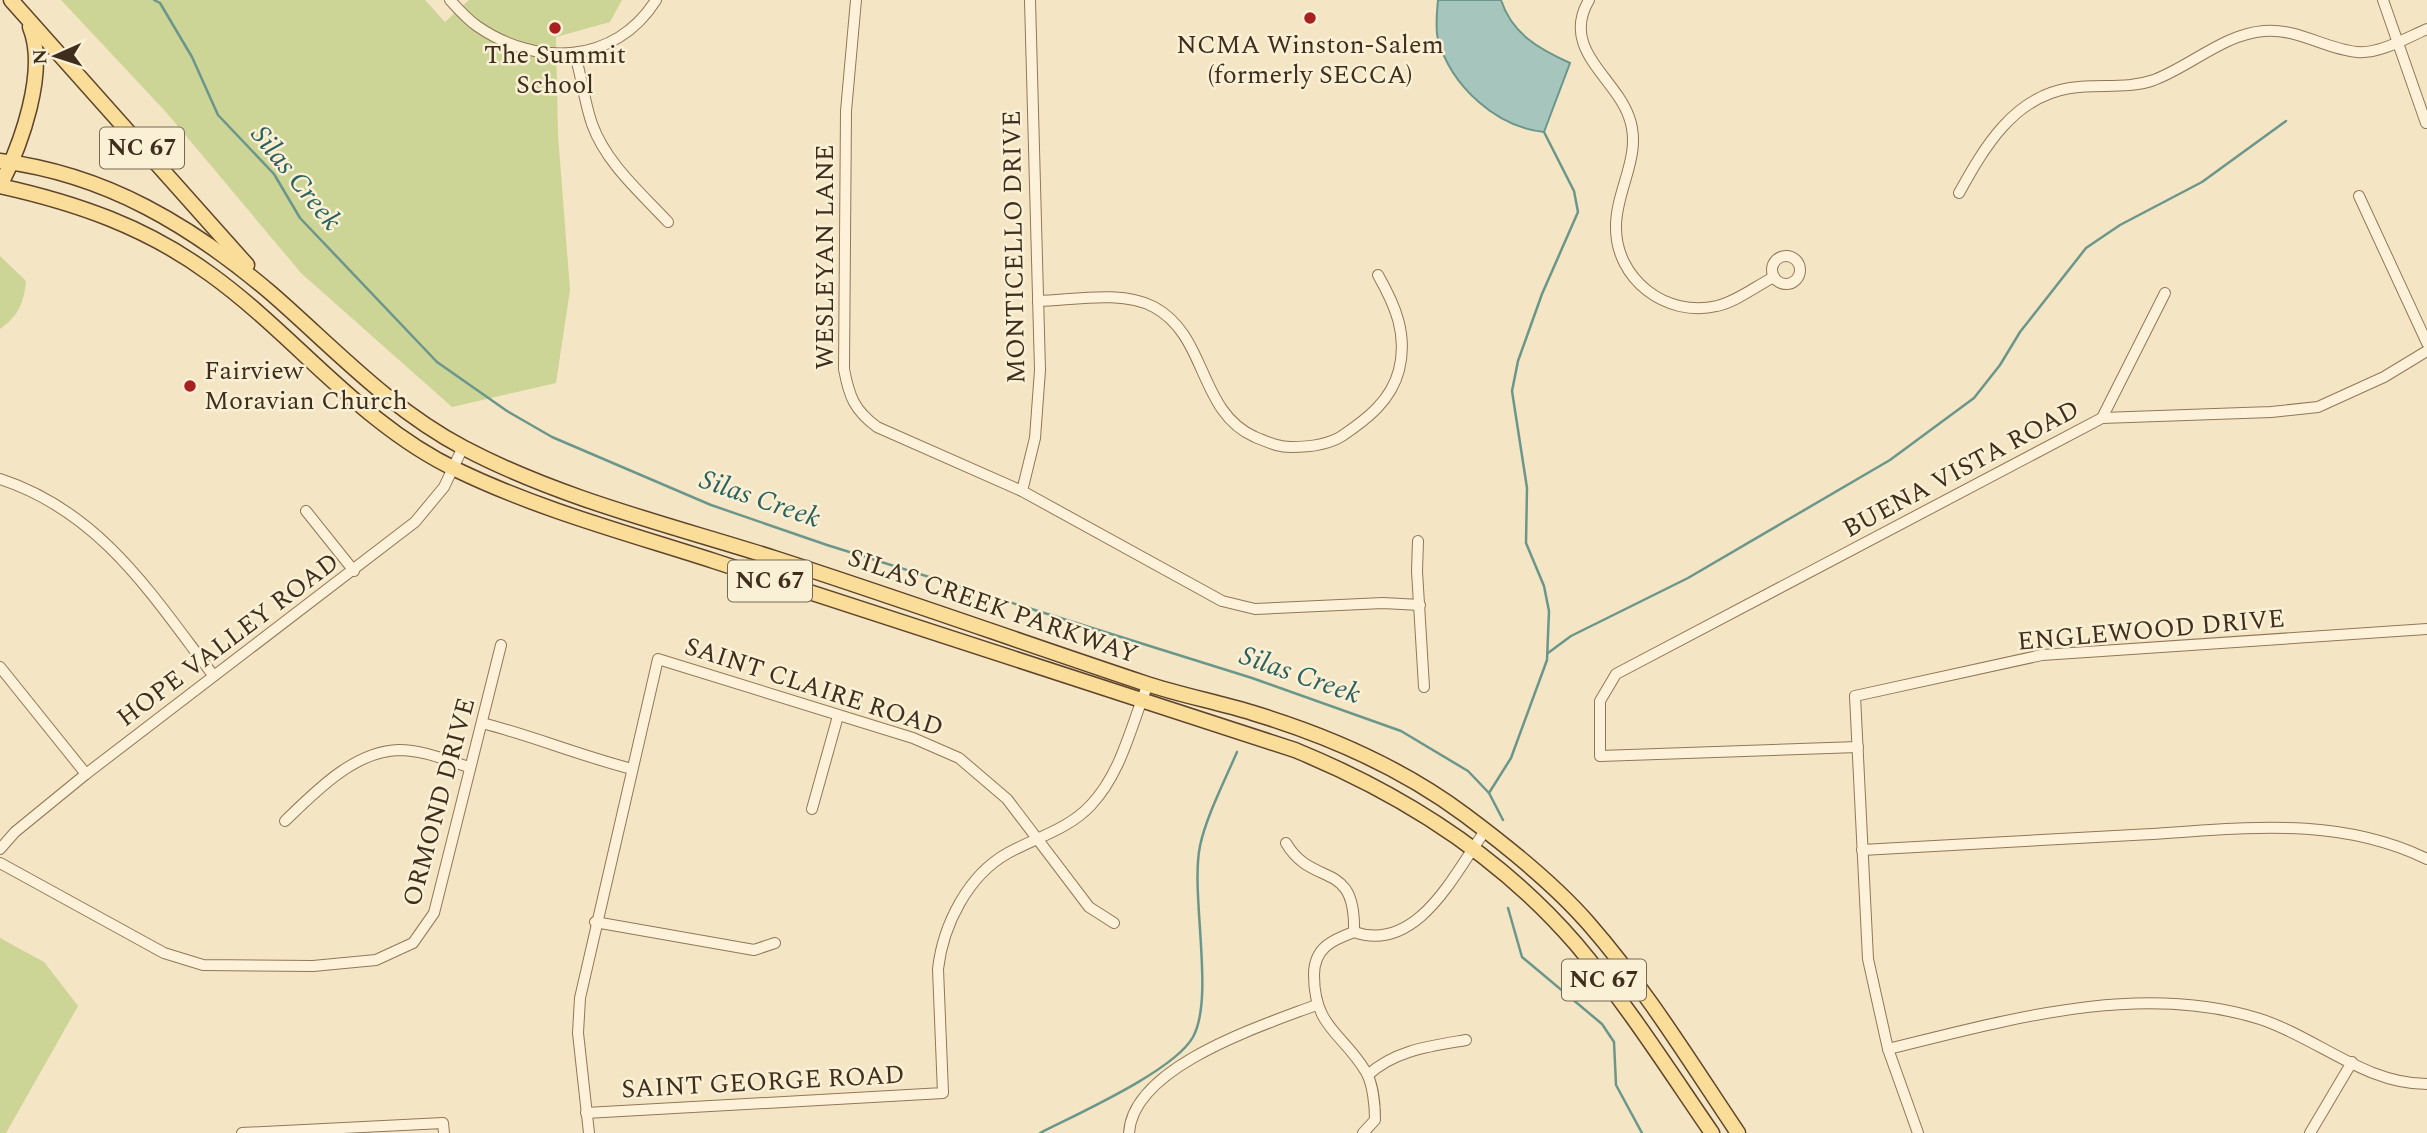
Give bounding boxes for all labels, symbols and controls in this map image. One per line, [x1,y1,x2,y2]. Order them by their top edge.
marker: NCMA Winston-Salem (formerly SECCA) [1302,10,1318,26]
marker: The Summit School [547,20,563,36]
north arrow [21,21,91,91]
place label: NCMA Winston-Salem (formerly SECCA) [1176,25,1444,95]
place label: The Summit School [484,35,626,105]
text: N [26,48,55,65]
street label: MONTICELLO DRIVE [992,110,1036,384]
water label: Silas Creek [240,116,352,240]
road number: NC 67 [100,128,184,168]
street label: WESLEYAN LANE [805,144,845,370]
place label: Fairview Moravian Church [204,351,408,421]
marker: Fairview Moravian Church [182,378,198,394]
street label: BUENA VISTA ROAD [1835,389,2087,549]
water label: Silas Creek [694,458,826,540]
street label: SILAS CREEK PARKWAY [842,537,1144,675]
street label: HOPE VALLEY ROAD [108,543,348,737]
road number: NC 67 [728,560,812,602]
street label: ENGLEWOOD DRIVE [2016,598,2286,662]
street label: SAINT CLAIRE ROAD [679,626,949,748]
water label: Silas Creek [1234,634,1366,716]
street label: ORMOND DRIVE [392,693,486,911]
road number: NC 67 [1562,960,1646,1000]
street label: SAINT GEORGE ROAD [620,1055,906,1109]

